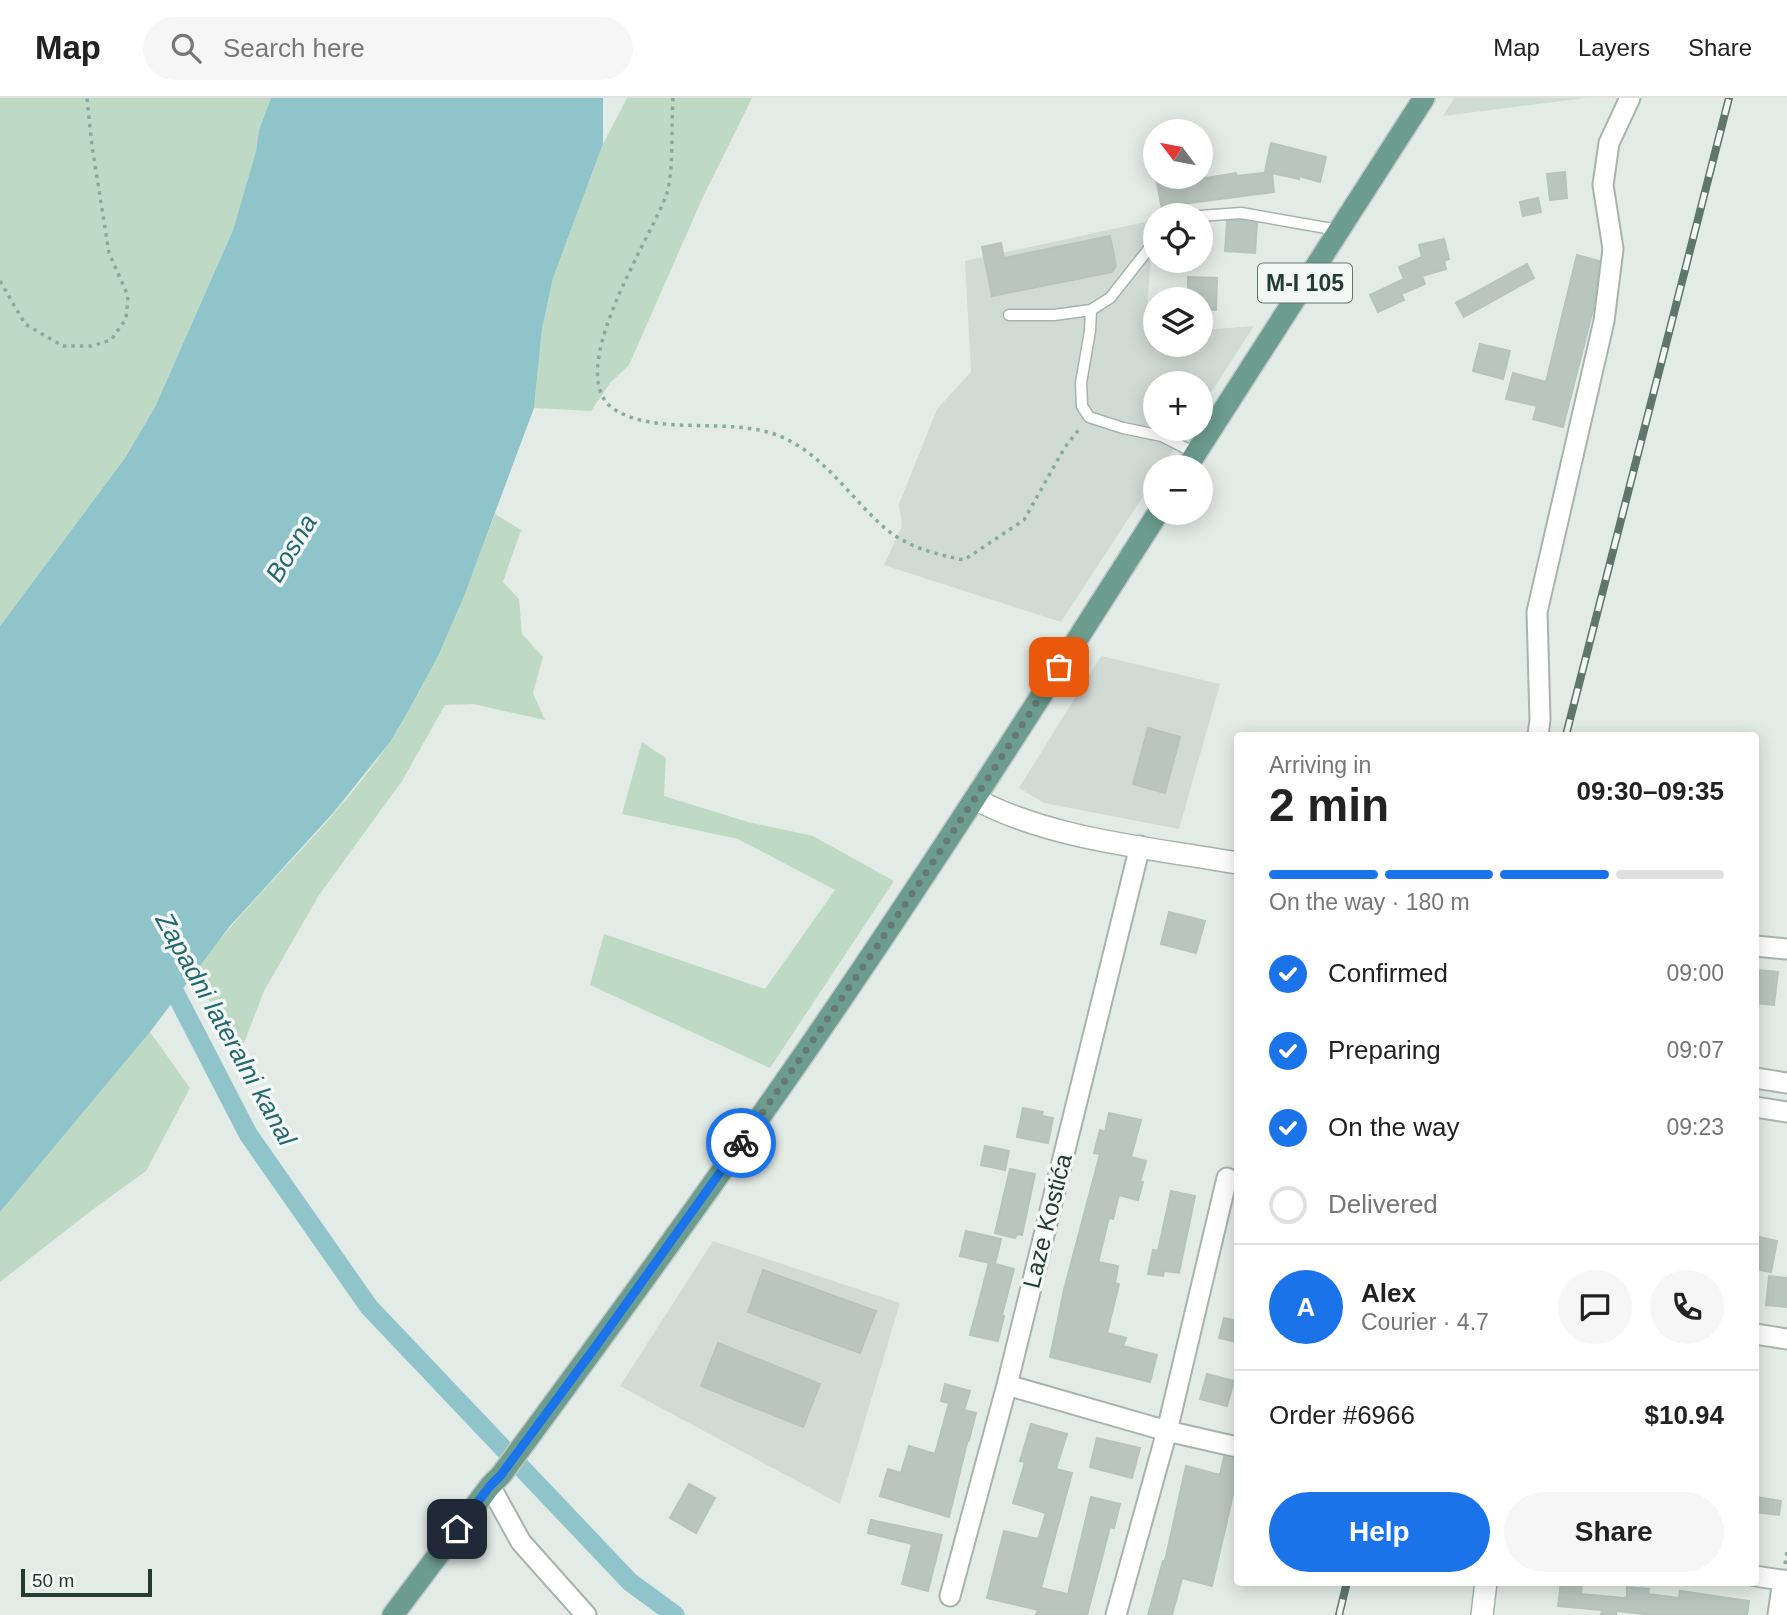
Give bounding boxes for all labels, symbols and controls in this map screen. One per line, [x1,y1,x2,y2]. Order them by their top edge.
search box [143,17,633,80]
text: Map [35,29,101,66]
icon: search [167,29,205,67]
text: Search here [223,33,365,63]
text: Map [1493,34,1540,61]
text: Layers [1578,34,1650,61]
text: Share [1688,34,1752,61]
north arrow [1143,119,1213,189]
map controls [1143,119,1213,525]
button: locate [1143,203,1213,273]
road number: M-I 105 [1258,264,1352,302]
button: layers [1143,287,1213,357]
button: + [1143,371,1213,441]
button: − [1143,455,1213,525]
water label: Bosna [259,509,323,587]
pin [1029,637,1089,697]
icon: bag [1040,648,1078,686]
text: Arriving in [1269,752,1371,778]
text: 09:30–09:35 [1577,776,1724,806]
text: 2 min [1269,779,1389,831]
text: On the way · 180 m [1269,889,1470,915]
water label: Zapadni lateralni kanal [149,906,303,1152]
icon: check [1269,955,1307,993]
text: Confirmed [1328,958,1448,988]
text: 09:00 [1666,960,1724,986]
icon: check [1269,1032,1307,1070]
text: Preparing [1328,1035,1441,1065]
text: 09:07 [1666,1037,1724,1063]
courier [706,1108,776,1178]
icon: check [1269,1109,1307,1147]
text: On the way [1328,1112,1460,1142]
text: 09:23 [1666,1114,1724,1140]
icon: bike [722,1124,760,1162]
street label: Laze Kostića [1017,1150,1077,1291]
text: Delivered [1328,1189,1438,1219]
button: chat [1558,1270,1632,1344]
button: phone [1650,1270,1724,1344]
text: Alex [1361,1278,1416,1308]
text: A [1297,1292,1315,1322]
text: Courier · 4.7 [1361,1309,1489,1335]
text: Order #6966 [1269,1400,1415,1430]
text: $10.94 [1644,1400,1724,1430]
button: Help [1269,1492,1490,1572]
button: Share [1504,1492,1724,1572]
pin [427,1499,487,1559]
icon: home [438,1510,476,1548]
scale bar [21,1566,152,1598]
text: 50 m [32,1570,74,1591]

